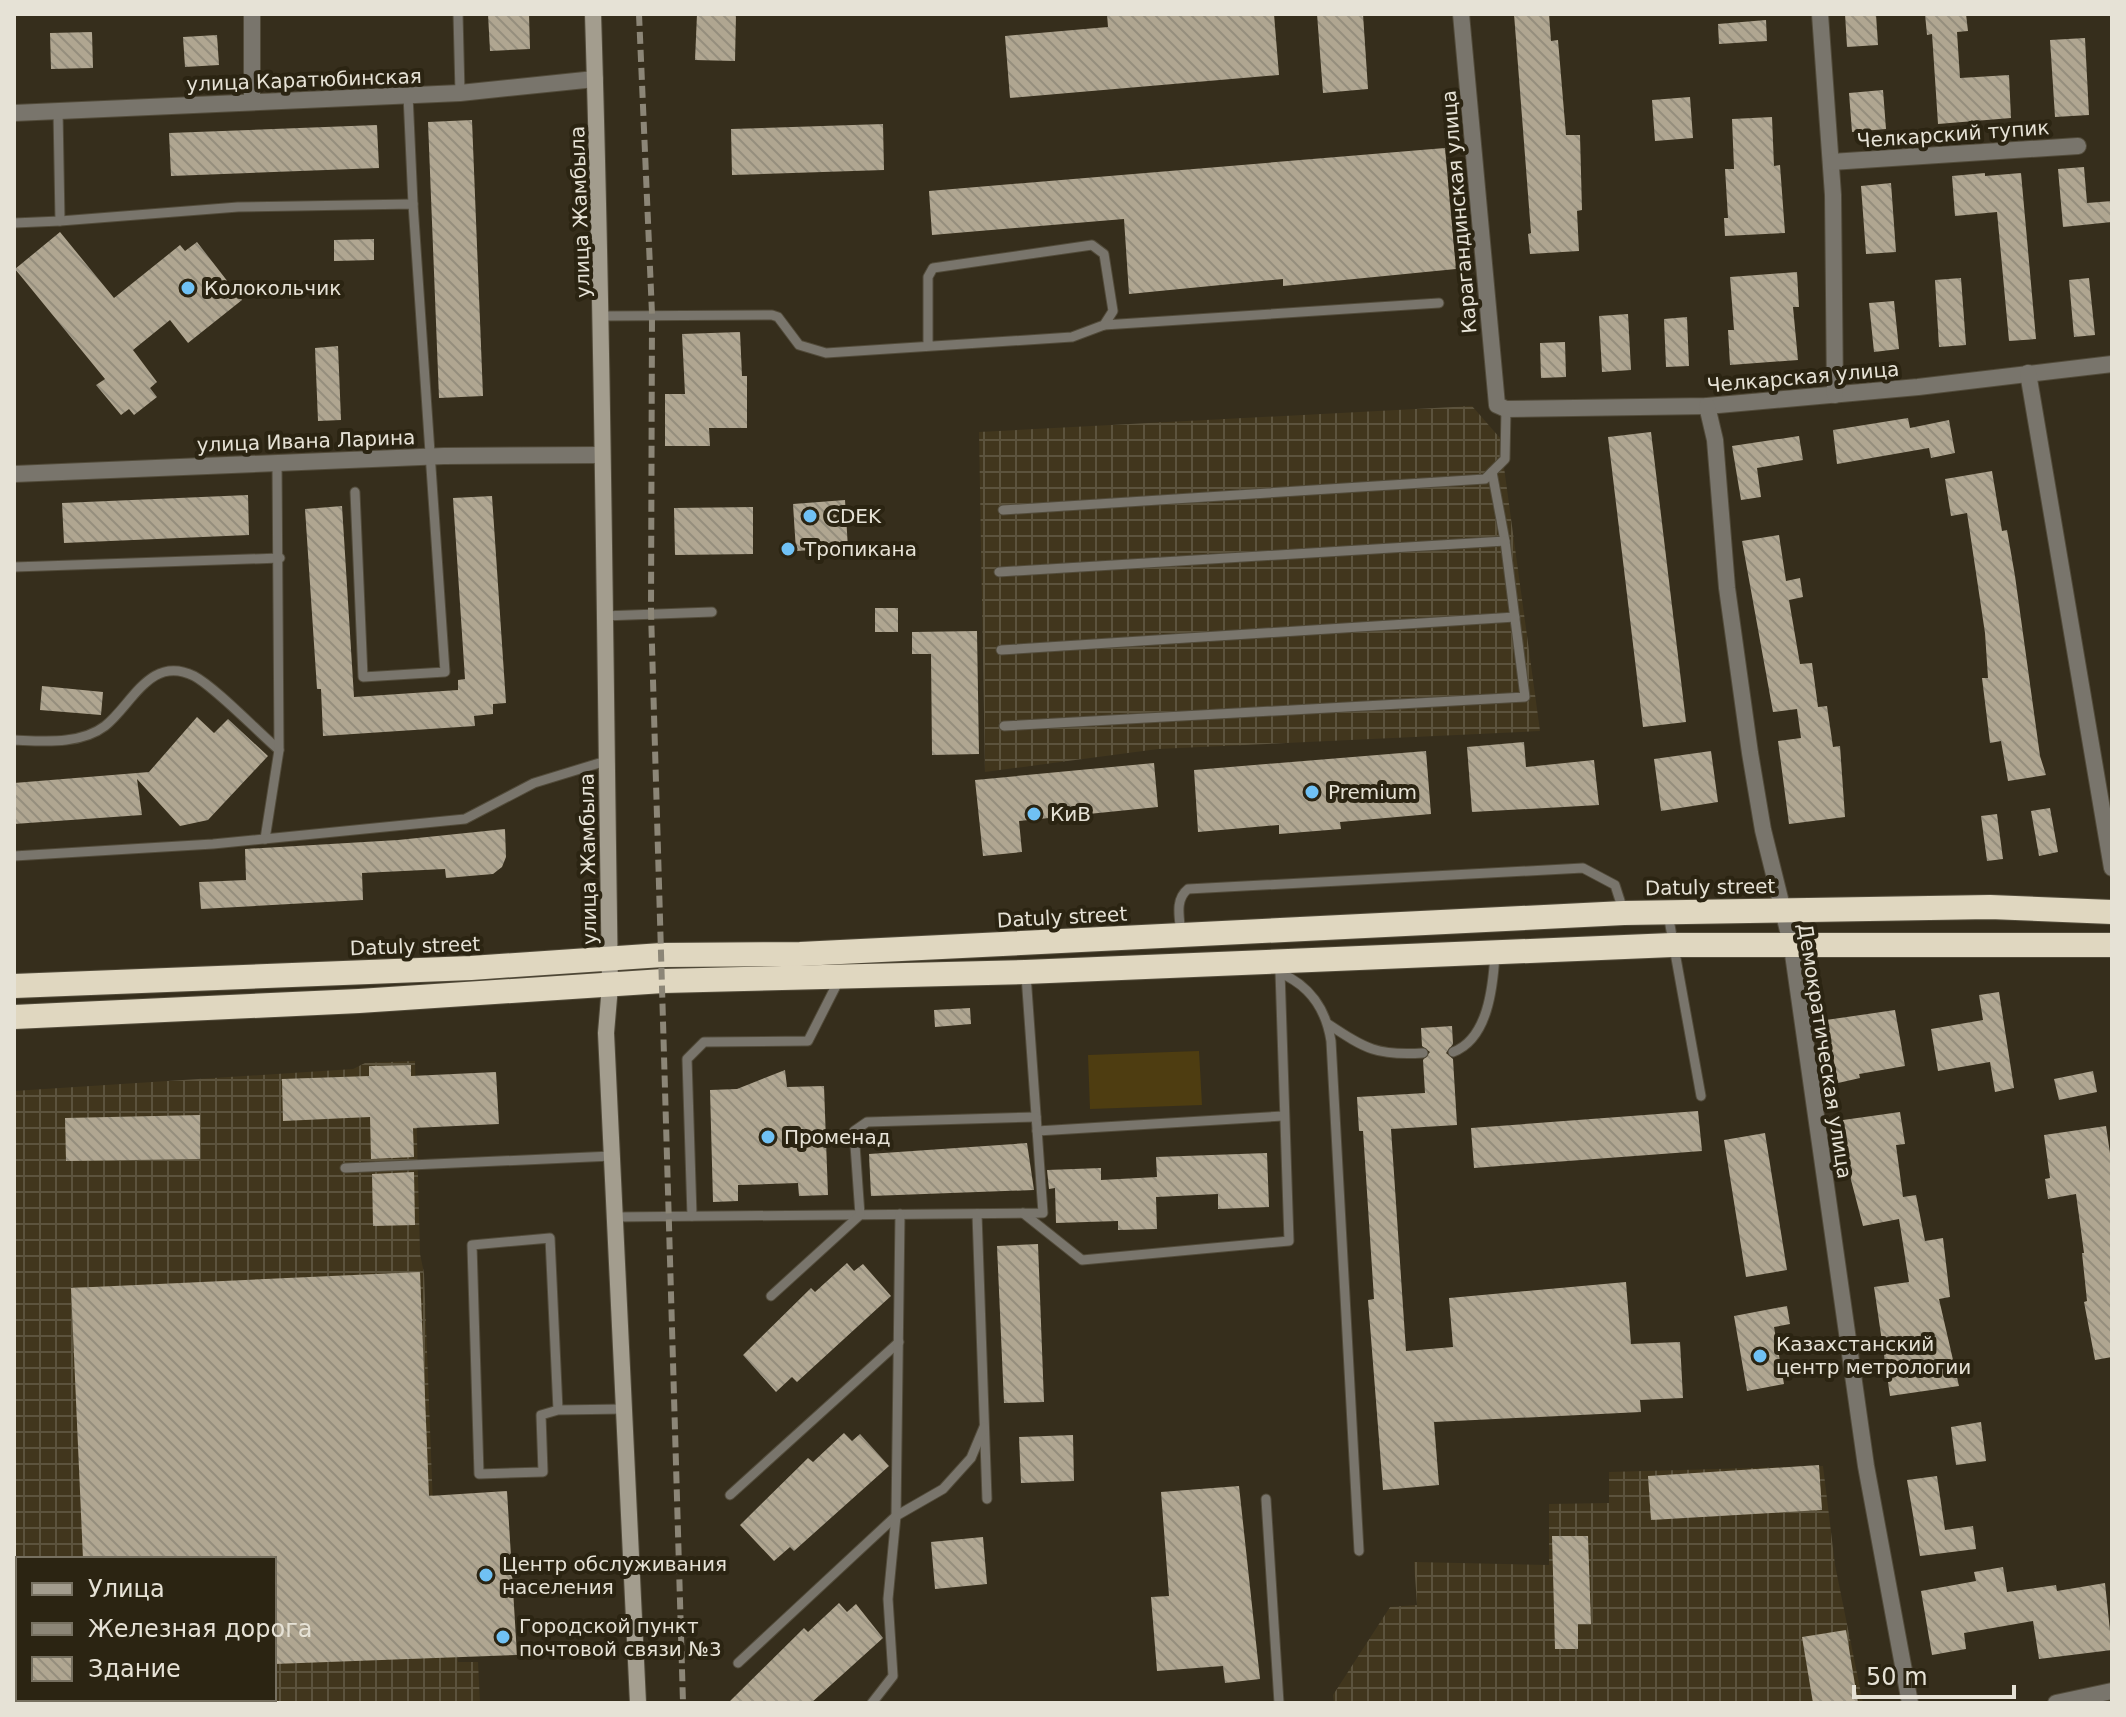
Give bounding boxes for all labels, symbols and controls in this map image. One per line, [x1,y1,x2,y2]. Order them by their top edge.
street label: улица Каратюбинская [186,64,422,96]
street label: Карагандинская улица [1436,89,1482,335]
street label: Челкарский тупик [1856,115,2050,153]
street label: улица Жамбыла [565,126,595,298]
place label: Колокольчик [204,276,341,300]
marker: Колокольчик [179,279,197,297]
street label: Челкарская улица [1706,357,1900,397]
street label: улица Ивана Ларина [196,425,416,457]
place label: CDEK [826,504,882,528]
marker: CDEK [801,507,819,525]
place label: Тропикана [803,537,917,561]
marker: Тропикана [779,540,797,558]
street label: улица Жамбыла [575,773,601,945]
place label: Premium [1328,780,1417,804]
marker: Premium [1303,783,1321,801]
place label: КиВ [1050,802,1091,826]
marker: КиВ [1025,805,1043,823]
street label: Datuly street [1645,874,1776,900]
street label: Datuly street [996,902,1128,932]
street label: Демократическая улица [1793,922,1857,1180]
street label: Datuly street [349,932,481,960]
place label: Променад [784,1125,891,1149]
marker: Променад [759,1128,777,1146]
place label: Казахстанский центр метрологии [1776,1332,1971,1379]
marker: Казахстанский центр метрологии [1751,1347,1769,1365]
place label: Центр обслуживания наcеления [502,1552,727,1599]
legend [16,1557,276,1701]
marker: Центр обслуживания наcеления [477,1566,495,1584]
text: Улица [88,1575,165,1603]
place label: Городской пункт почтовой связи №3 [519,1614,722,1661]
text: Железная дорога [88,1615,312,1643]
marker: Городской пункт почтовой связи №3 [494,1628,512,1646]
scale bar [1854,1649,2014,1699]
text: Здание [88,1655,181,1683]
text: 50 m [1866,1663,1928,1691]

